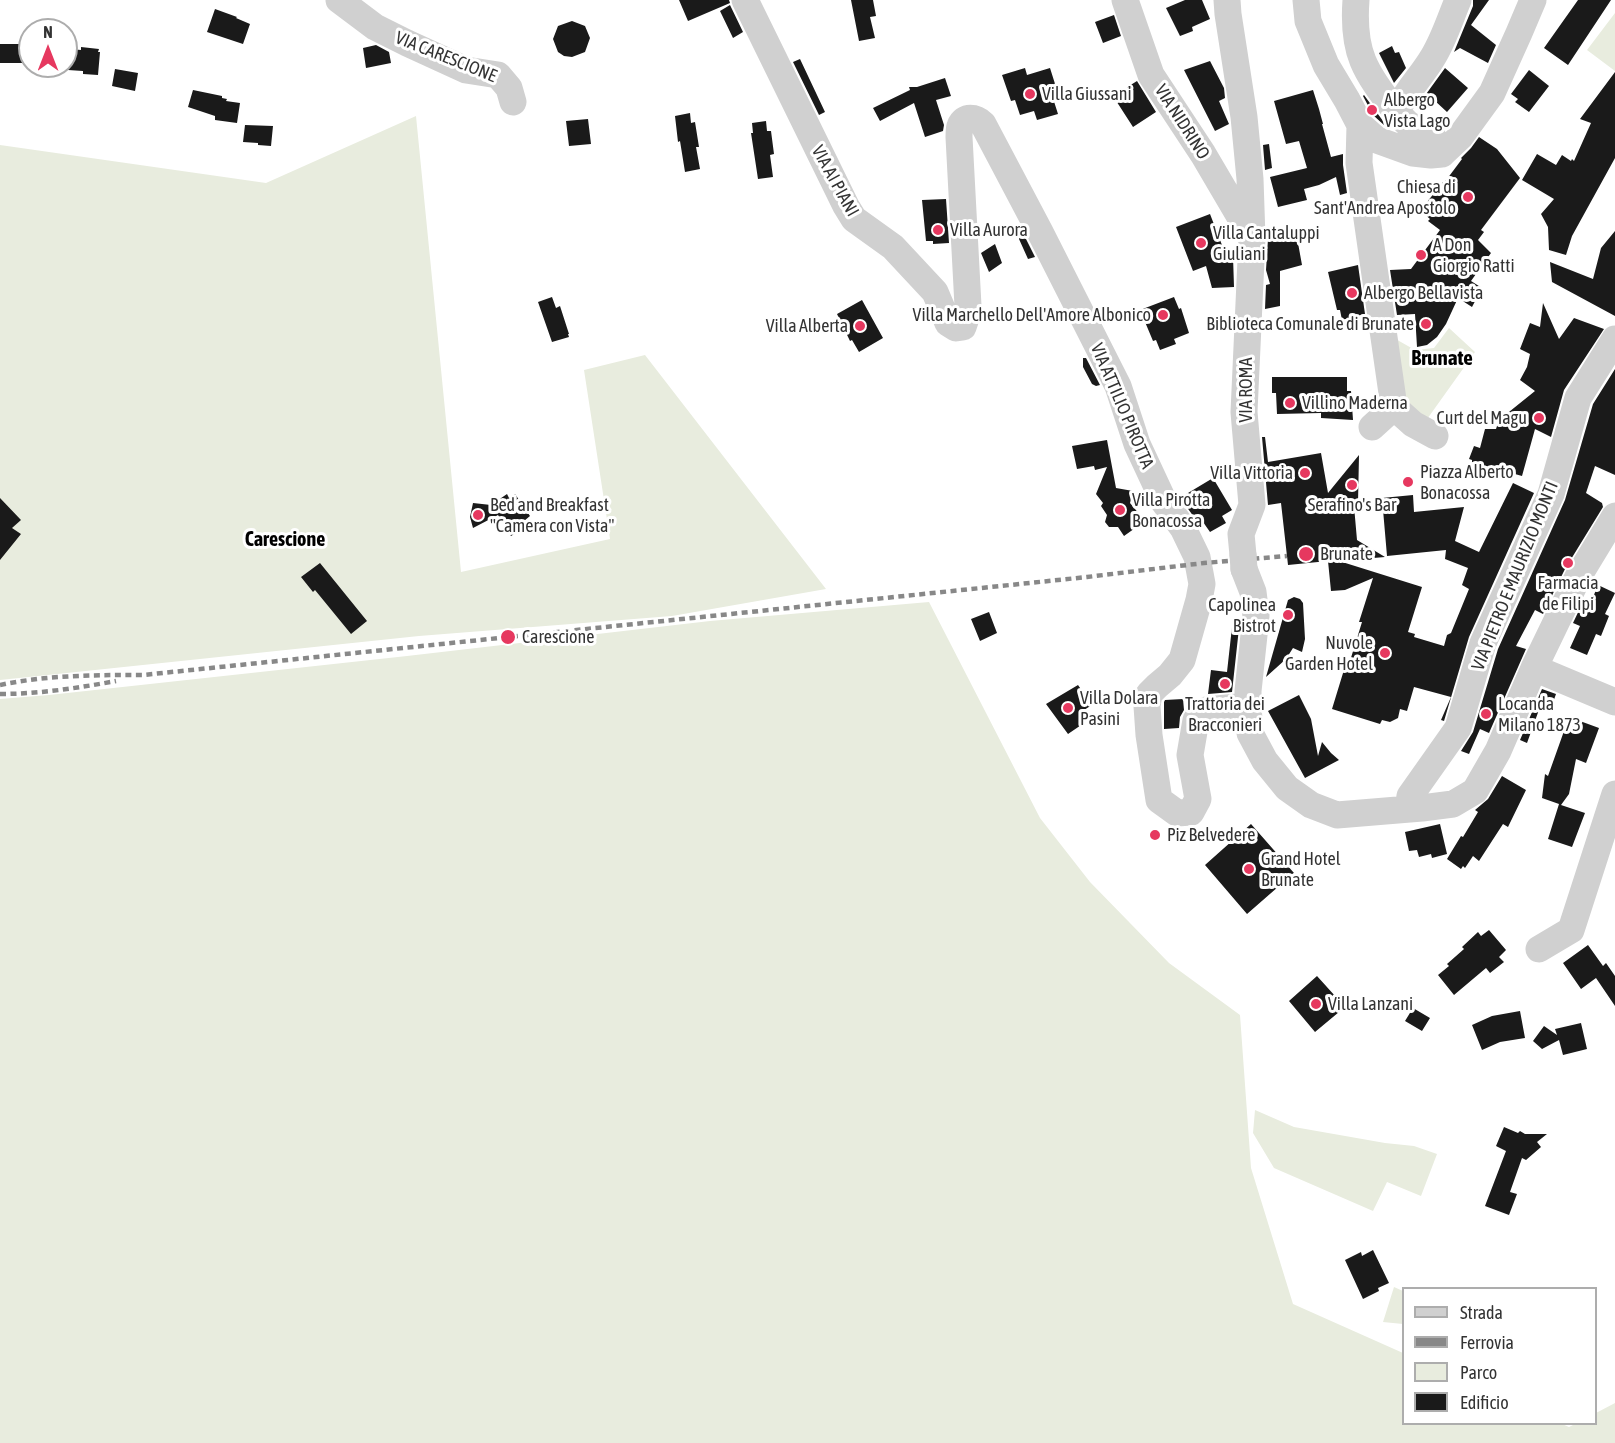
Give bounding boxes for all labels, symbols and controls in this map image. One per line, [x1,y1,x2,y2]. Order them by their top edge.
north arrow [18,18,78,78]
text: N [43,23,53,41]
street label: VIA CARESCIONE [392,27,500,87]
street label: VIA NIDRINO [1150,81,1214,163]
place label: Villa Giussani [1042,83,1132,105]
marker: Villa Giussani [1023,87,1037,101]
place label: Albergo Vista Lago [1384,89,1451,132]
marker: Albergo Vista Lago [1365,103,1379,117]
street label: VIA AI PIANI [807,142,863,220]
place label: Chiesa di Sant'Andrea Apostolo [1314,176,1456,219]
marker: Chiesa di Sant'Andrea Apostolo [1461,190,1475,204]
place label: Villa Aurora [950,219,1028,241]
place label: Villa Cantaluppi Giuliani [1213,222,1320,264]
marker: Villa Aurora [931,223,945,237]
place label: A Don Giorgio Ratti [1433,234,1515,276]
marker: Villa Cantaluppi Giuliani [1194,236,1208,250]
marker: A Don Giorgio Ratti [1414,248,1428,262]
place label: Albergo Bellavista [1364,282,1483,304]
marker: Albergo Bellavista [1345,286,1359,300]
place label: Villa Marchello Dell'Amore Albonico [913,304,1151,326]
marker: Villa Marchello Dell'Amore Albonico [1156,308,1170,322]
place label: Biblioteca Comunale di Brunate [1206,313,1414,335]
place label: Villa Alberta [766,315,848,337]
marker: Biblioteca Comunale di Brunate [1419,317,1433,331]
marker: Villa Alberta [853,319,867,333]
street label: VIA ATTILIO PIROTTA [1086,340,1158,472]
district label: Brunate [1411,345,1473,371]
street label: VIA ROMA [1235,358,1257,422]
place label: Villino Maderna [1302,392,1408,414]
marker: Villino Maderna [1283,396,1297,410]
place label: Curt del Magu [1437,407,1527,429]
marker: Curt del Magu [1532,411,1546,425]
place label: Piazza Alberto Bonacossa [1420,461,1514,504]
place label: Villa Vittoria [1210,462,1293,484]
marker: Villa Vittoria [1298,466,1312,480]
marker: Piazza Alberto Bonacossa [1401,475,1415,489]
marker: Serafino's Bar [1345,478,1359,492]
street label: VIA PIETRO E MAURIZIO MONTI [1467,478,1563,674]
place label: Villa Pirotta Bonacossa [1132,489,1210,532]
place label: Bed and Breakfast "Camera con Vista" [490,494,614,536]
place label: Serafino's Bar [1308,494,1396,516]
marker: Villa Pirotta Bonacossa [1113,503,1127,517]
marker: Bed and Breakfast "Camera con Vista" [471,508,485,522]
district label: Carescione [245,528,325,552]
place label: Brunate [1320,543,1373,565]
marker: Brunate [1297,545,1315,563]
marker: Farmacia de Filipi [1561,556,1575,570]
place label: Farmacia de Filipi [1537,572,1599,614]
place label: Capolinea Bistrot [1208,594,1276,636]
marker: Capolinea Bistrot [1281,608,1295,622]
place label: Carescione [522,626,594,648]
marker: Carescione [499,628,517,646]
place label: Nuvole Garden Hotel [1285,632,1373,674]
marker: Nuvole Garden Hotel [1378,646,1392,660]
marker: Trattoria dei Bracconieri [1218,677,1232,691]
place label: Villa Dolara Pasini [1080,687,1158,730]
place label: Trattoria dei Bracconieri [1185,693,1265,736]
place label: Locanda Milano 1873 [1498,693,1581,736]
marker: Villa Dolara Pasini [1061,701,1075,715]
marker: Locanda Milano 1873 [1479,707,1493,721]
place label: Piz Belvedere [1167,824,1255,846]
marker: Piz Belvedere [1148,828,1162,842]
place label: Grand Hotel Brunate [1261,848,1340,890]
marker: Grand Hotel Brunate [1242,862,1256,876]
place label: Villa Lanzani [1328,993,1413,1015]
marker: Villa Lanzani [1309,997,1323,1011]
legend [1402,1287,1597,1425]
text: Strada [1460,1302,1503,1323]
text: Ferrovia [1460,1332,1514,1353]
text: Parco [1460,1362,1497,1383]
text: Edificio [1460,1392,1509,1413]

